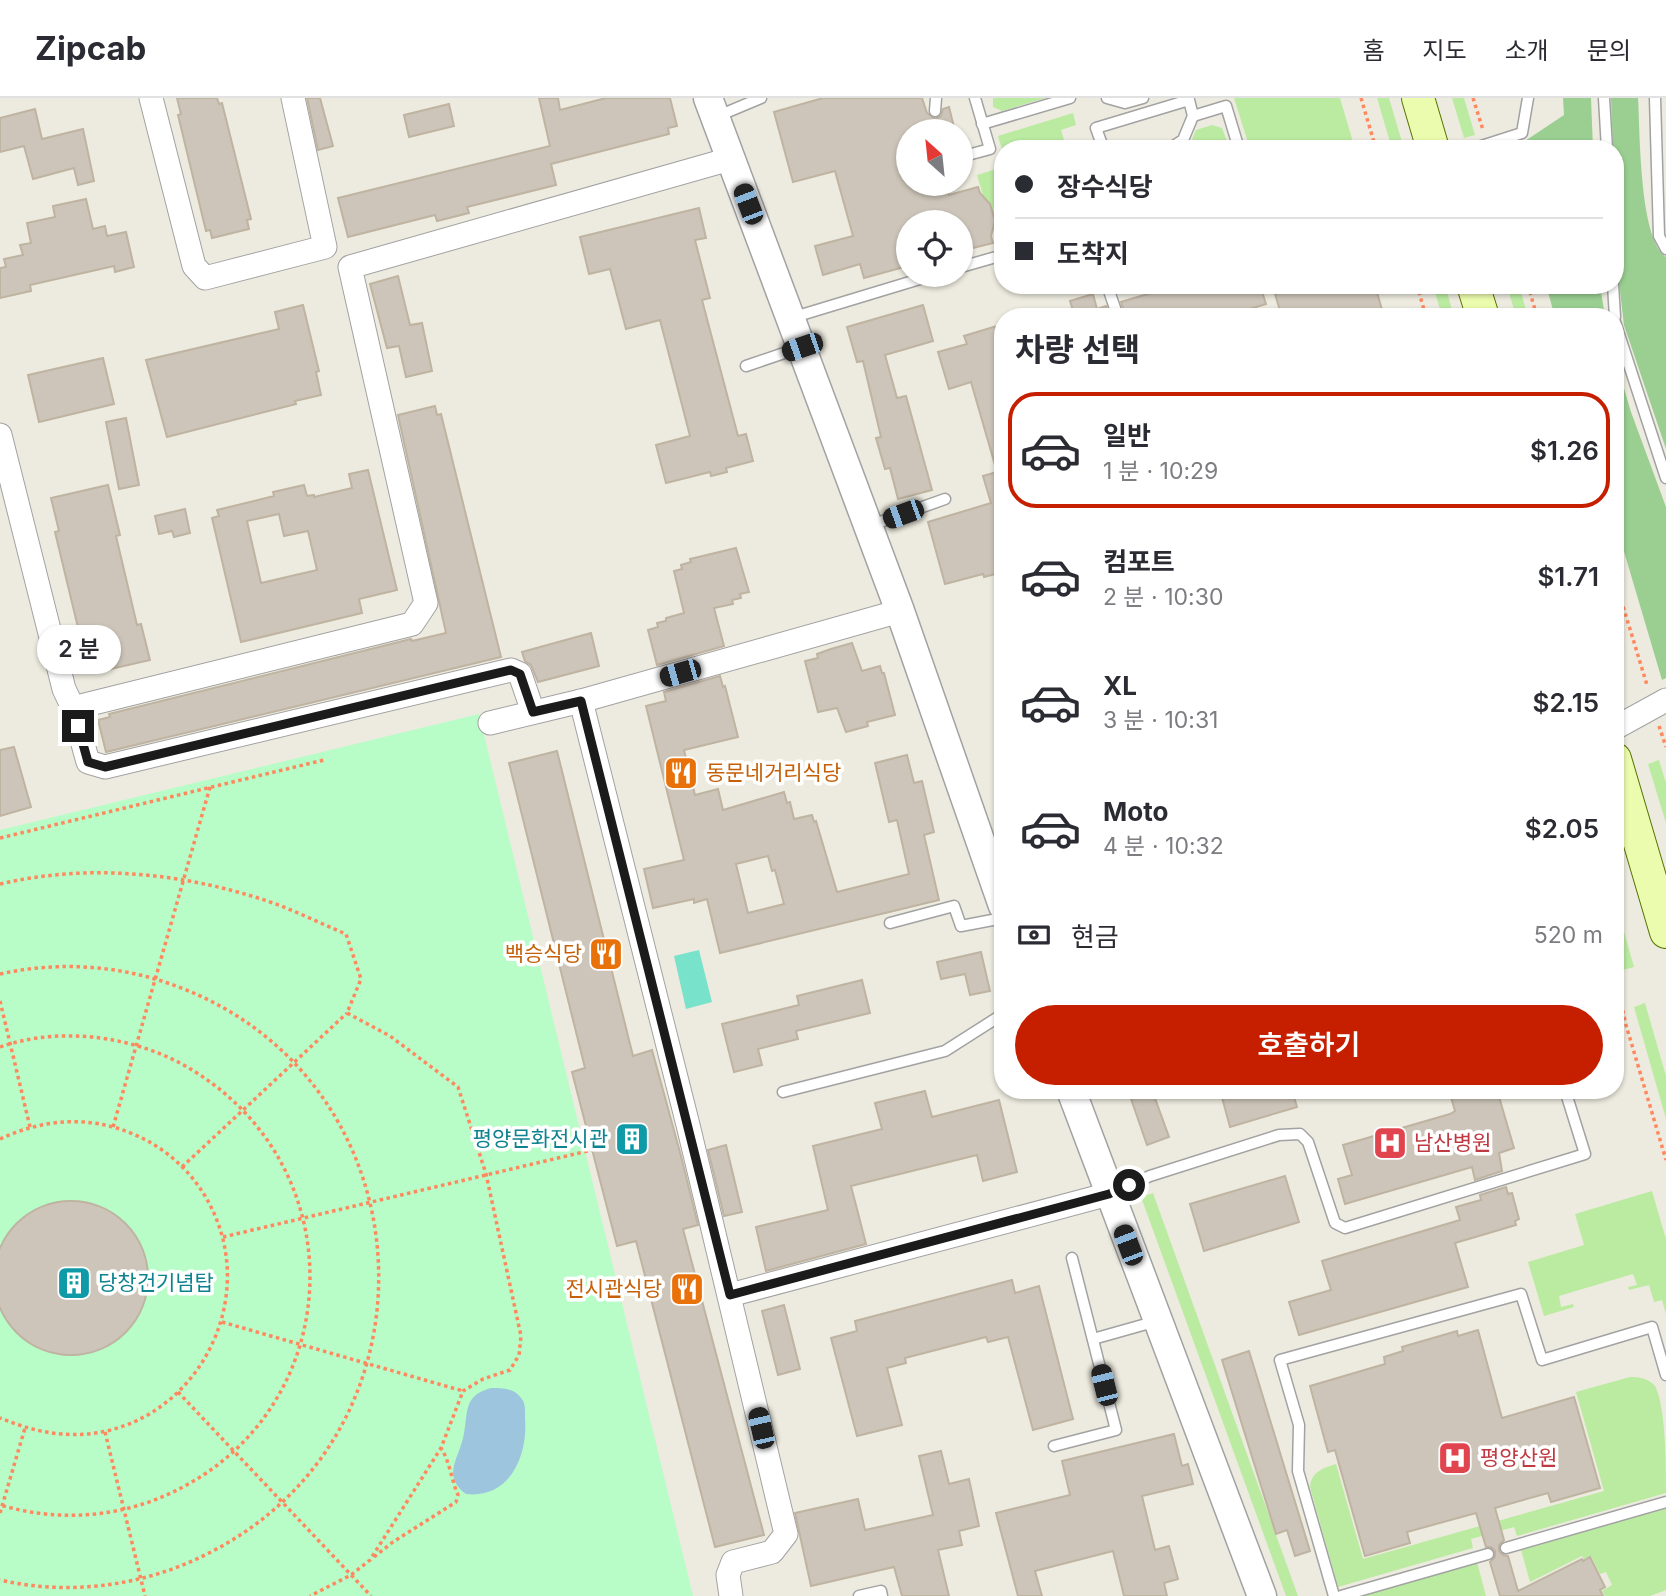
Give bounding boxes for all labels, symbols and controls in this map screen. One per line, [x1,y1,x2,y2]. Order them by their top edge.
text: Zipcab [35,28,146,68]
text: 홈 [1362,36,1384,65]
text: 지도 [1422,36,1467,65]
text: 소개 [1505,36,1549,65]
text: 문의 [1587,36,1631,65]
north arrow [896,119,973,196]
map controls [896,119,973,287]
text: 장수식당 [1057,171,1153,202]
car [731,181,766,227]
button: locate [896,210,973,287]
text: 도착지 [1057,238,1129,269]
car [779,330,826,364]
text: 차량 선택 [1015,330,1140,369]
icon: car [1019,419,1082,482]
text: 일반 [1103,420,1151,451]
text: $1.26 [1530,435,1599,466]
text: 1 분 · 10:29 [1103,457,1218,485]
car [880,497,927,531]
icon: car [1019,545,1082,608]
text: 컴포트 [1103,546,1175,577]
text: $1.71 [1537,561,1599,592]
text: 2 분 · 10:30 [1103,583,1223,611]
callout: 2 분 [36,624,120,674]
text: 2 분 [58,635,100,663]
car [657,657,704,689]
text: XL [1103,670,1137,701]
icon: car [1019,671,1082,734]
text: $2.15 [1533,687,1599,718]
text: 3 분 · 10:31 [1103,706,1218,734]
route end [62,710,94,742]
restaurant icon: 동문네거리식당 [662,754,700,792]
place label: 동문네거리식당 [706,760,841,785]
text: Moto [1103,796,1168,827]
icon: car [1019,797,1082,860]
text: $2.05 [1525,813,1599,844]
text: 4 분 · 10:32 [1103,832,1224,860]
icon: cash [1015,916,1053,954]
text: 현금 [1071,921,1119,952]
text: 520 m [1534,921,1603,949]
restaurant icon: 백승식당 [587,935,625,973]
place label: 백승식당 [505,941,582,966]
button: 호출하기 [1015,1005,1603,1085]
building icon: 평양문화전시관 [613,1120,651,1158]
hospital icon: 남산병원 [1371,1124,1409,1162]
place label: 평양문화전시관 [473,1126,608,1151]
place label: 남산병원 [1414,1130,1491,1155]
route start [1113,1169,1145,1201]
car [1111,1222,1146,1268]
building icon: 당창건기념탑 [55,1264,93,1302]
place label: 당창건기념탑 [98,1270,214,1295]
restaurant icon: 전시관식당 [668,1270,706,1308]
place label: 전시관식당 [565,1276,662,1301]
car [1089,1362,1120,1408]
car [747,1405,776,1451]
hospital icon: 평양산원 [1436,1439,1474,1477]
place label: 평양산원 [1480,1445,1557,1470]

